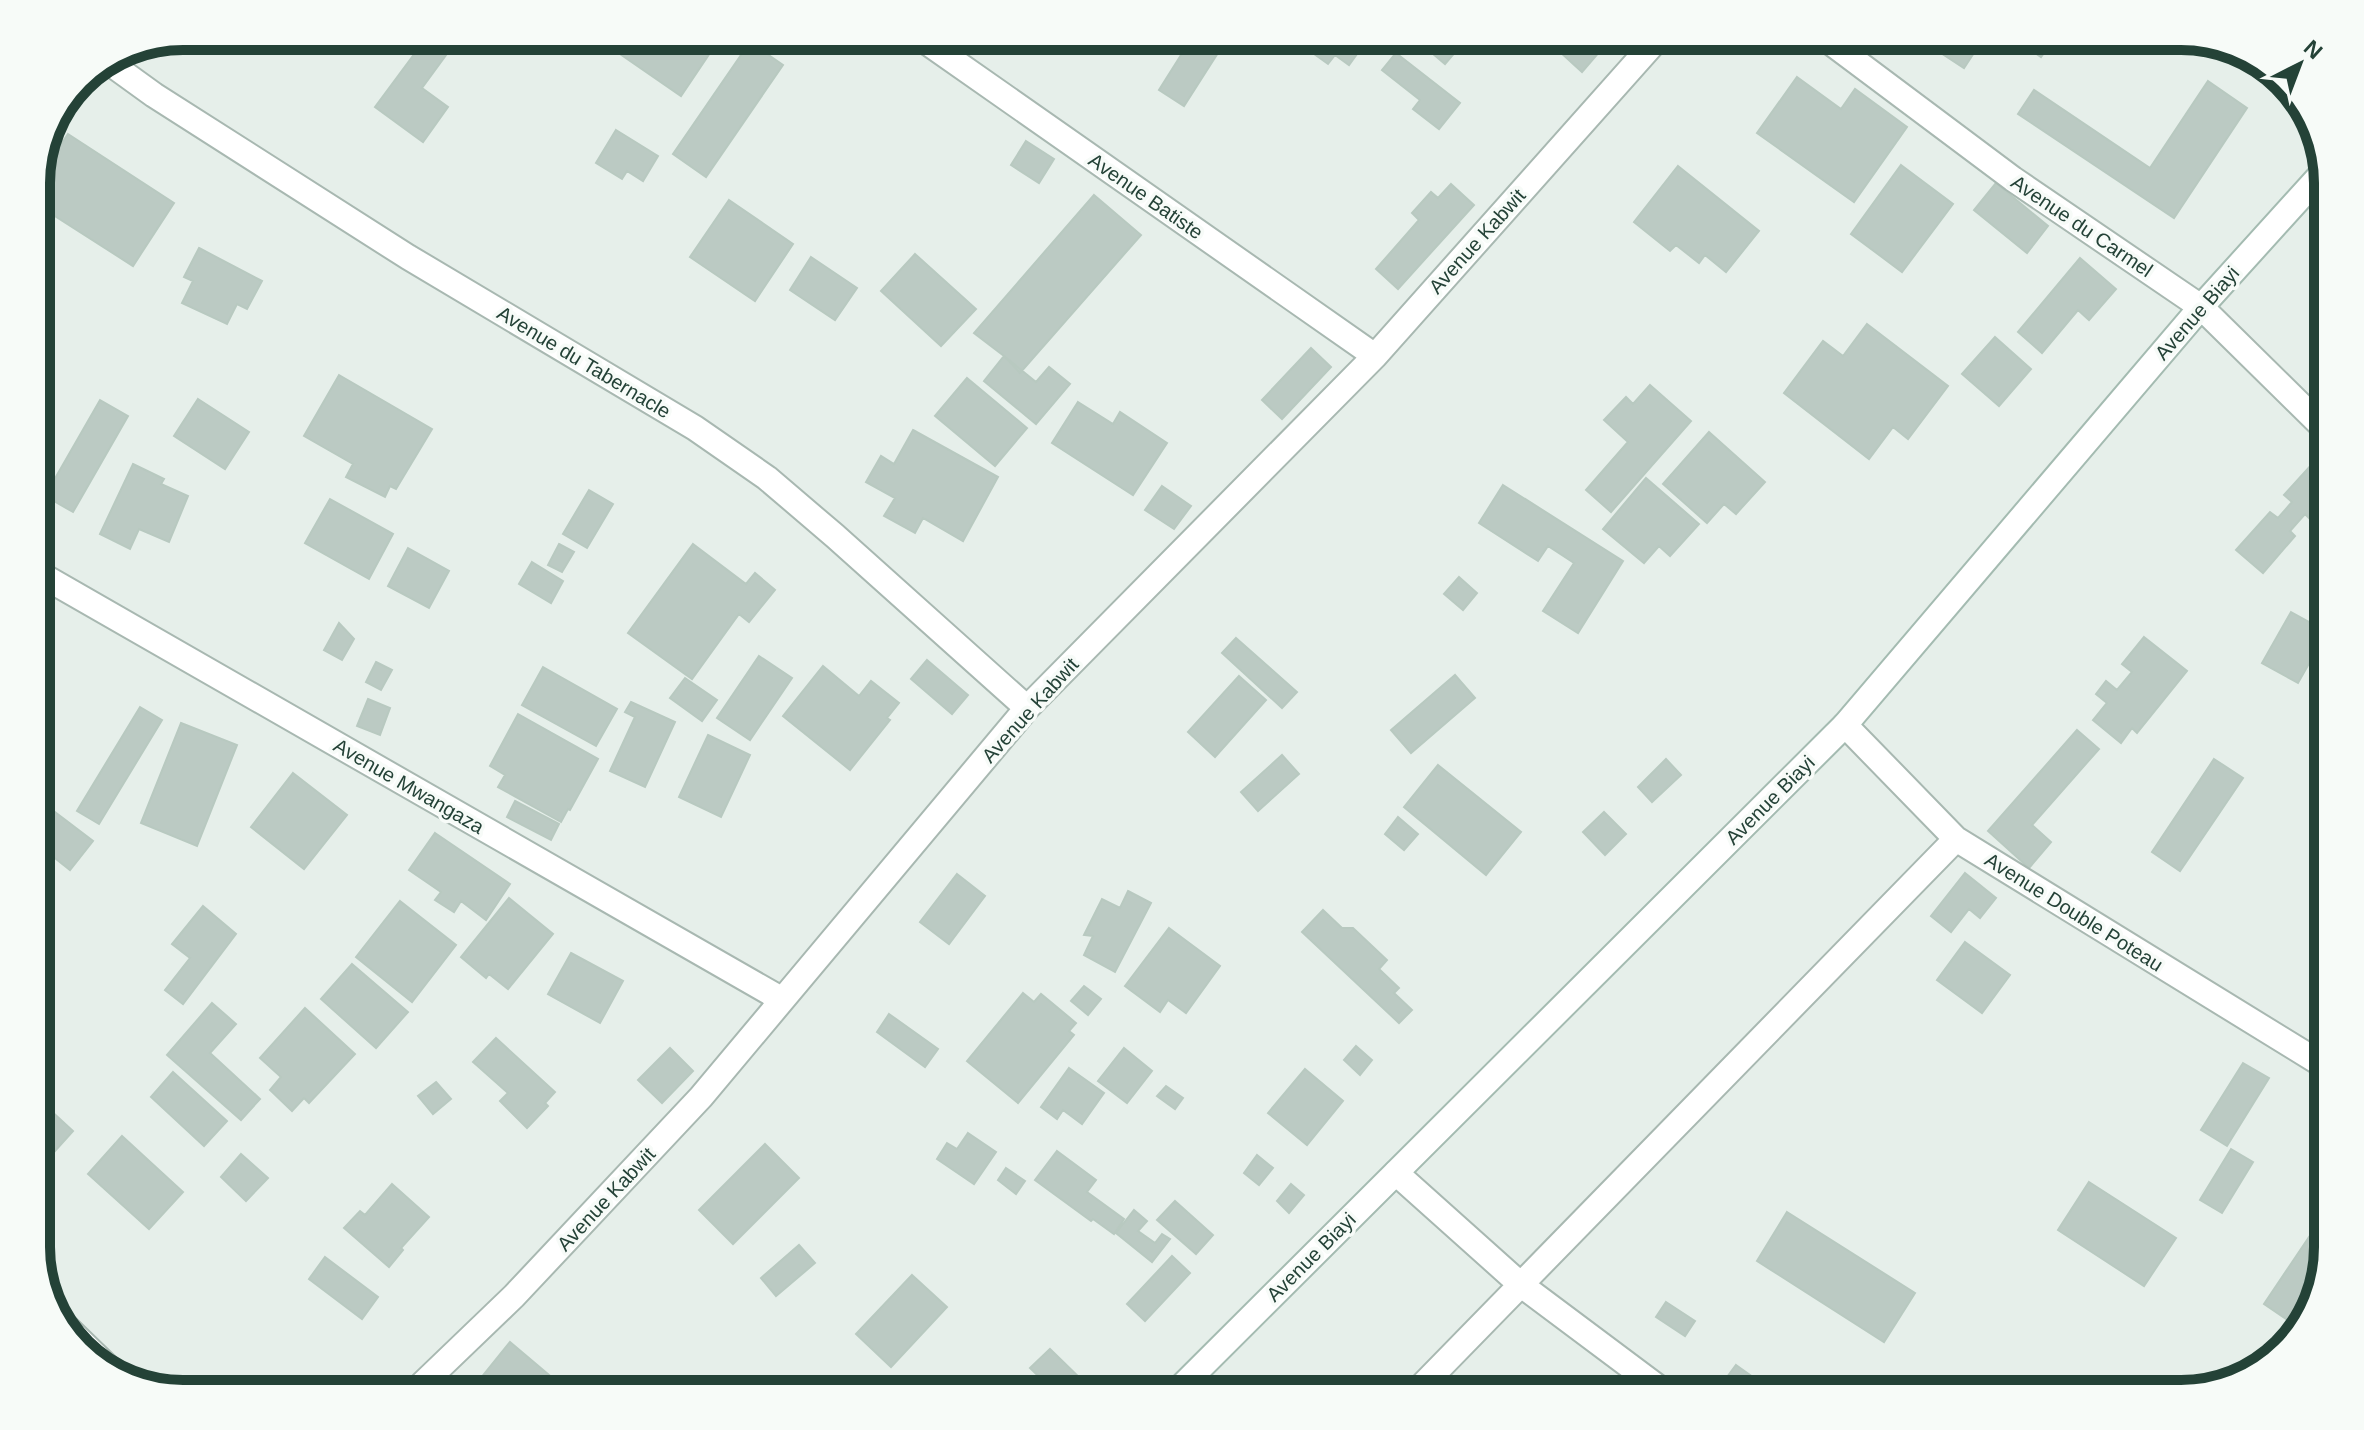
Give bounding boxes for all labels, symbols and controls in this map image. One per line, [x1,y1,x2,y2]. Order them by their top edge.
north arrow [2260,24,2340,104]
text: N [2299,35,2327,64]
street label: Avenue Batiste [1085,149,1207,243]
street label: Avenue du Carmel [2007,171,2157,281]
street label: Avenue Kabwit [1424,184,1530,298]
street label: Avenue Biayi [2151,262,2243,364]
street label: Avenue du Tabernacle [493,302,675,422]
street label: Avenue Kabwit [977,653,1083,767]
street label: Avenue Mwangaza [330,734,489,838]
street label: Avenue Biayi [1721,751,1819,849]
street label: Avenue Double Poteau [1981,848,2167,976]
street label: Avenue Kabwit [553,1143,660,1255]
street label: Avenue Biayi [1262,1208,1360,1306]

